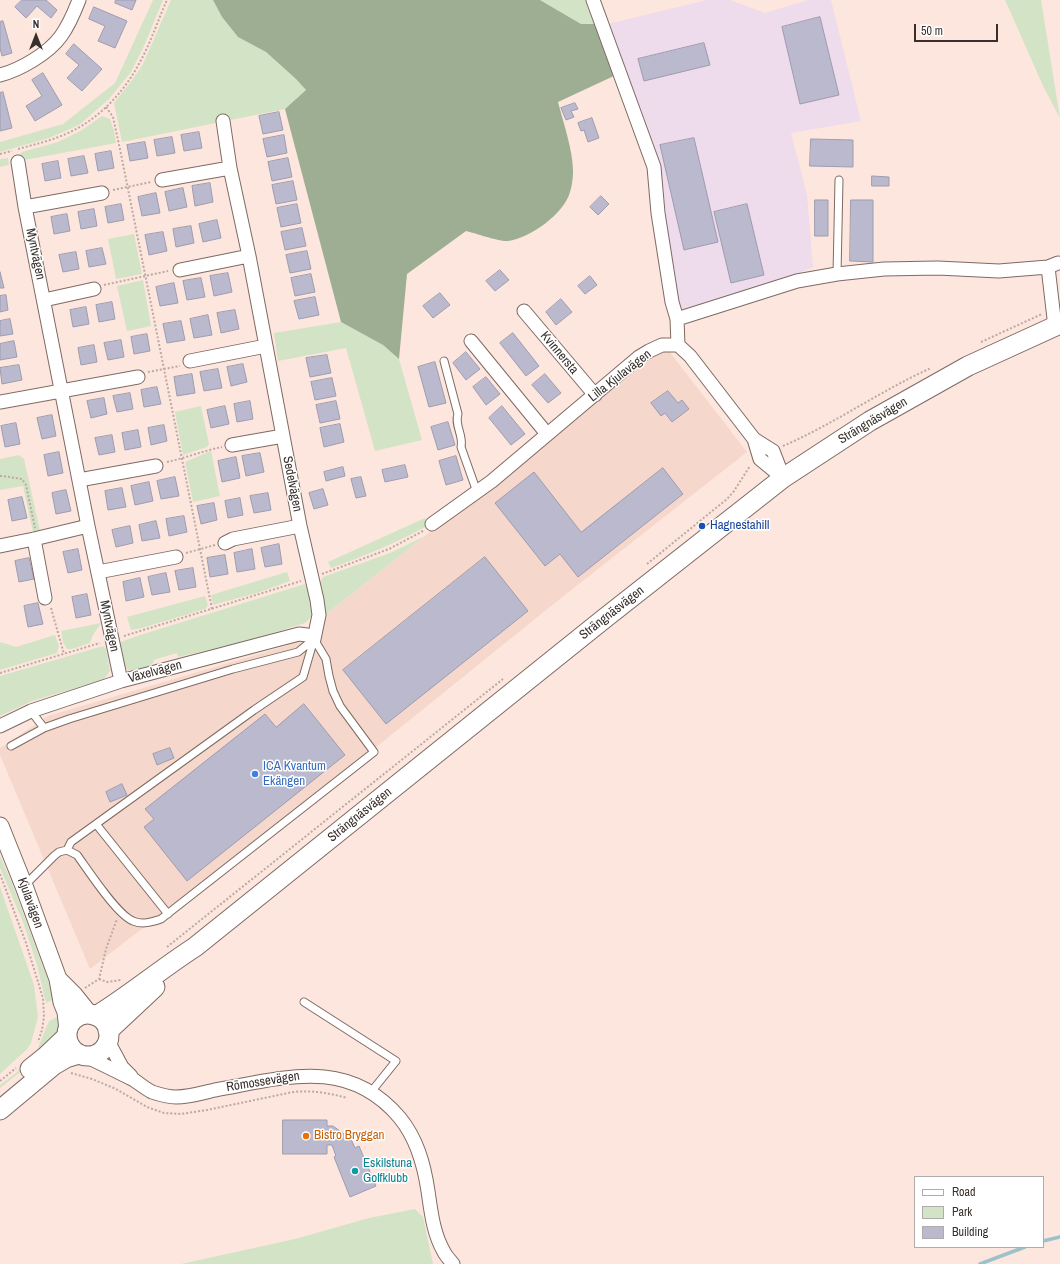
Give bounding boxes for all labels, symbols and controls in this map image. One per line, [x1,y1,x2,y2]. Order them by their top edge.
north arrow [16,16,56,56]
scale bar [916,16,1000,42]
text: N [33,17,39,31]
text: 50 m [921,23,943,39]
street label: Myntvägen [22,227,48,281]
street label: Kvinnersta [537,328,581,378]
street label: Lilla Kjulavägen [586,347,654,405]
street label: Strängnäsvägen [836,394,910,448]
street label: Sedelvägen [279,455,305,513]
place label: Hagnestahill [710,518,769,534]
marker: Hagnestahill [697,521,707,531]
street label: Strängnäsvägen [577,583,647,643]
street label: Myntvägen [96,599,122,653]
street label: Växelvägen [126,657,184,687]
place label: ICA Kvantum Ekängen [263,759,326,790]
marker: ICA Kvantum Ekängen [250,769,260,779]
street label: Strängnäsvägen [325,785,395,845]
street label: Kjulavägen [14,876,46,930]
street label: Römossevägen [225,1069,301,1095]
place label: Bistro Bryggan [314,1128,385,1144]
marker: Bistro Bryggan [301,1131,311,1141]
place label: Eskilstuna Golfklubb [363,1156,412,1187]
marker: Eskilstuna Golfklubb [350,1166,360,1176]
legend [914,1176,1044,1248]
text: Road [952,1184,976,1200]
text: Park [952,1204,972,1220]
text: Building [952,1224,988,1240]

